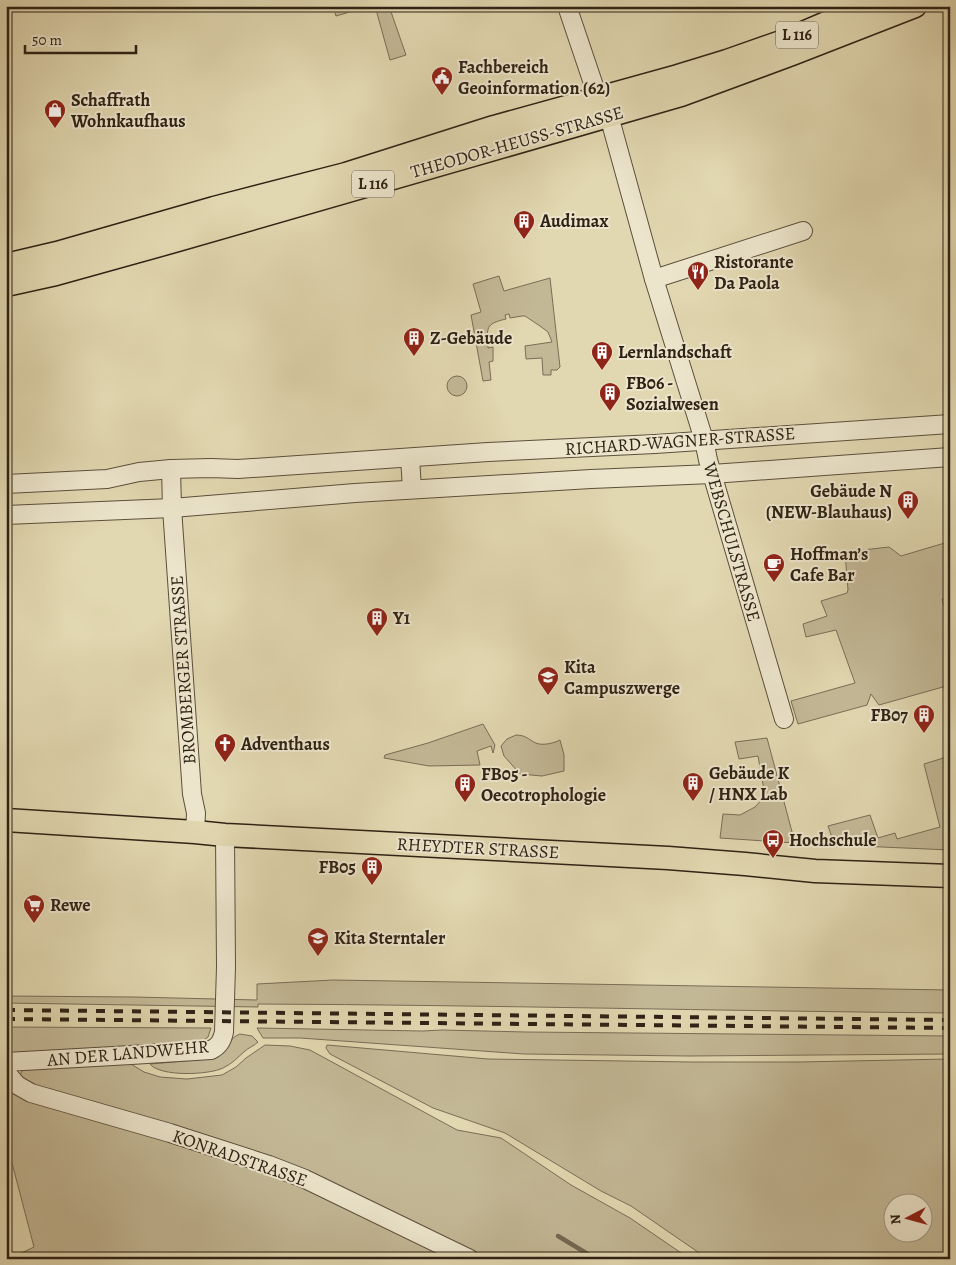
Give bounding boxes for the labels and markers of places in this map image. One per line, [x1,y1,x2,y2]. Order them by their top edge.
place label: Fachbereich Geoinformation (62) [458,55,610,100]
public building icon: Fachbereich Geoinformation (62) [430,65,454,96]
place label: Schaffrath Wohnkaufhaus [70,88,186,133]
shop icon: Schaffrath Wohnkaufhaus [43,98,67,129]
building icon: Audimax [512,209,536,240]
place label: Audimax [539,209,608,233]
place label: Ristorante Da Paola [714,250,794,295]
restaurant icon: Ristorante Da Paola [686,260,710,291]
building icon: Z-Gebäude [402,326,426,357]
place label: Z-Gebäude [430,326,512,350]
building icon: Lernlandschaft [590,340,614,371]
place label: Lernlandschaft [618,340,732,364]
place label: FB06 - Sozialwesen [626,371,719,416]
building icon: FB06 - Sozialwesen [598,381,622,412]
place label: Gebäude N (NEW-Blauhaus) [766,479,892,524]
building icon: Gebäude N (NEW-Blauhaus) [896,489,920,520]
place label: Hoffman’s Cafe Bar [790,542,868,587]
cafe icon: Hoffman’s Cafe Bar [762,552,786,583]
building icon: Y1 [365,606,389,637]
place label: Y1 [392,606,411,630]
place label: Kita Campuszwerge [564,655,680,700]
school or university icon: Kita Campuszwerge [536,665,560,696]
place label: FB07 [870,703,908,727]
building icon: FB07 [912,703,936,734]
church icon: Adventhaus [213,732,237,763]
place label: Adventhaus [240,732,330,756]
place label: Gebäude K / HNX Lab [709,761,790,806]
place label: FB05 - Oecotrophologie [481,762,606,807]
building icon: Gebäude K / HNX Lab [681,771,705,802]
building icon: FB05 - Oecotrophologie [453,772,477,803]
bus stop icon: Hochschule [761,828,785,859]
place label: Hochschule [789,828,877,852]
place label: FB05 [318,855,356,879]
building icon: FB05 [360,855,384,886]
supermarket icon: Rewe [22,893,46,924]
place label: Rewe [50,893,91,917]
school or university icon: Kita Sterntaler [306,926,330,957]
place label: Kita Sterntaler [334,926,446,950]

